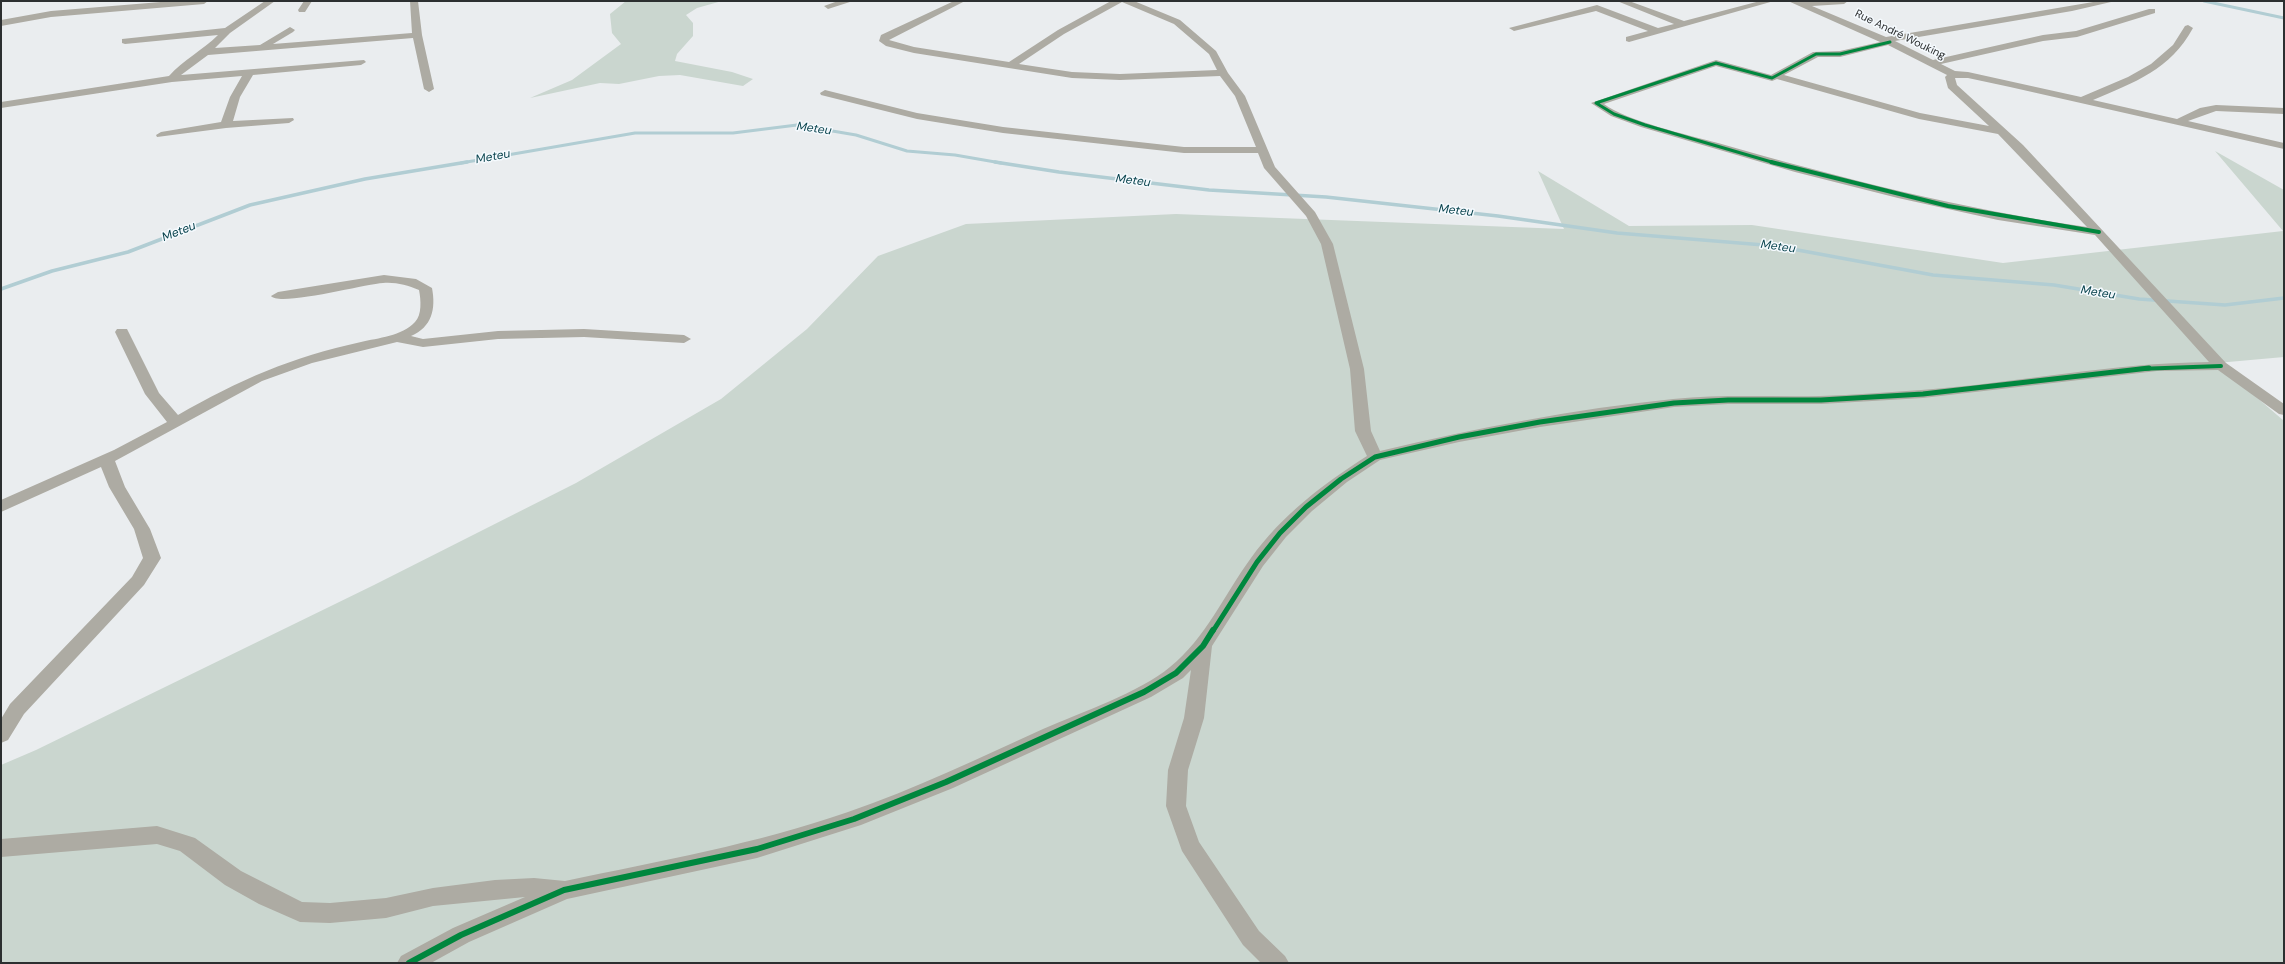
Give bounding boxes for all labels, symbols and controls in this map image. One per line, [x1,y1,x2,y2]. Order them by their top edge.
street label: Rue André Wouking [1853,7,1947,63]
water label: Meteu [796,119,832,139]
water label: Meteu [474,147,512,167]
water label: Meteu [1115,172,1151,190]
water label: Meteu [1438,202,1474,220]
water label: Meteu [160,219,198,245]
water label: Meteu [1760,237,1796,257]
water label: Meteu [2080,283,2116,303]

